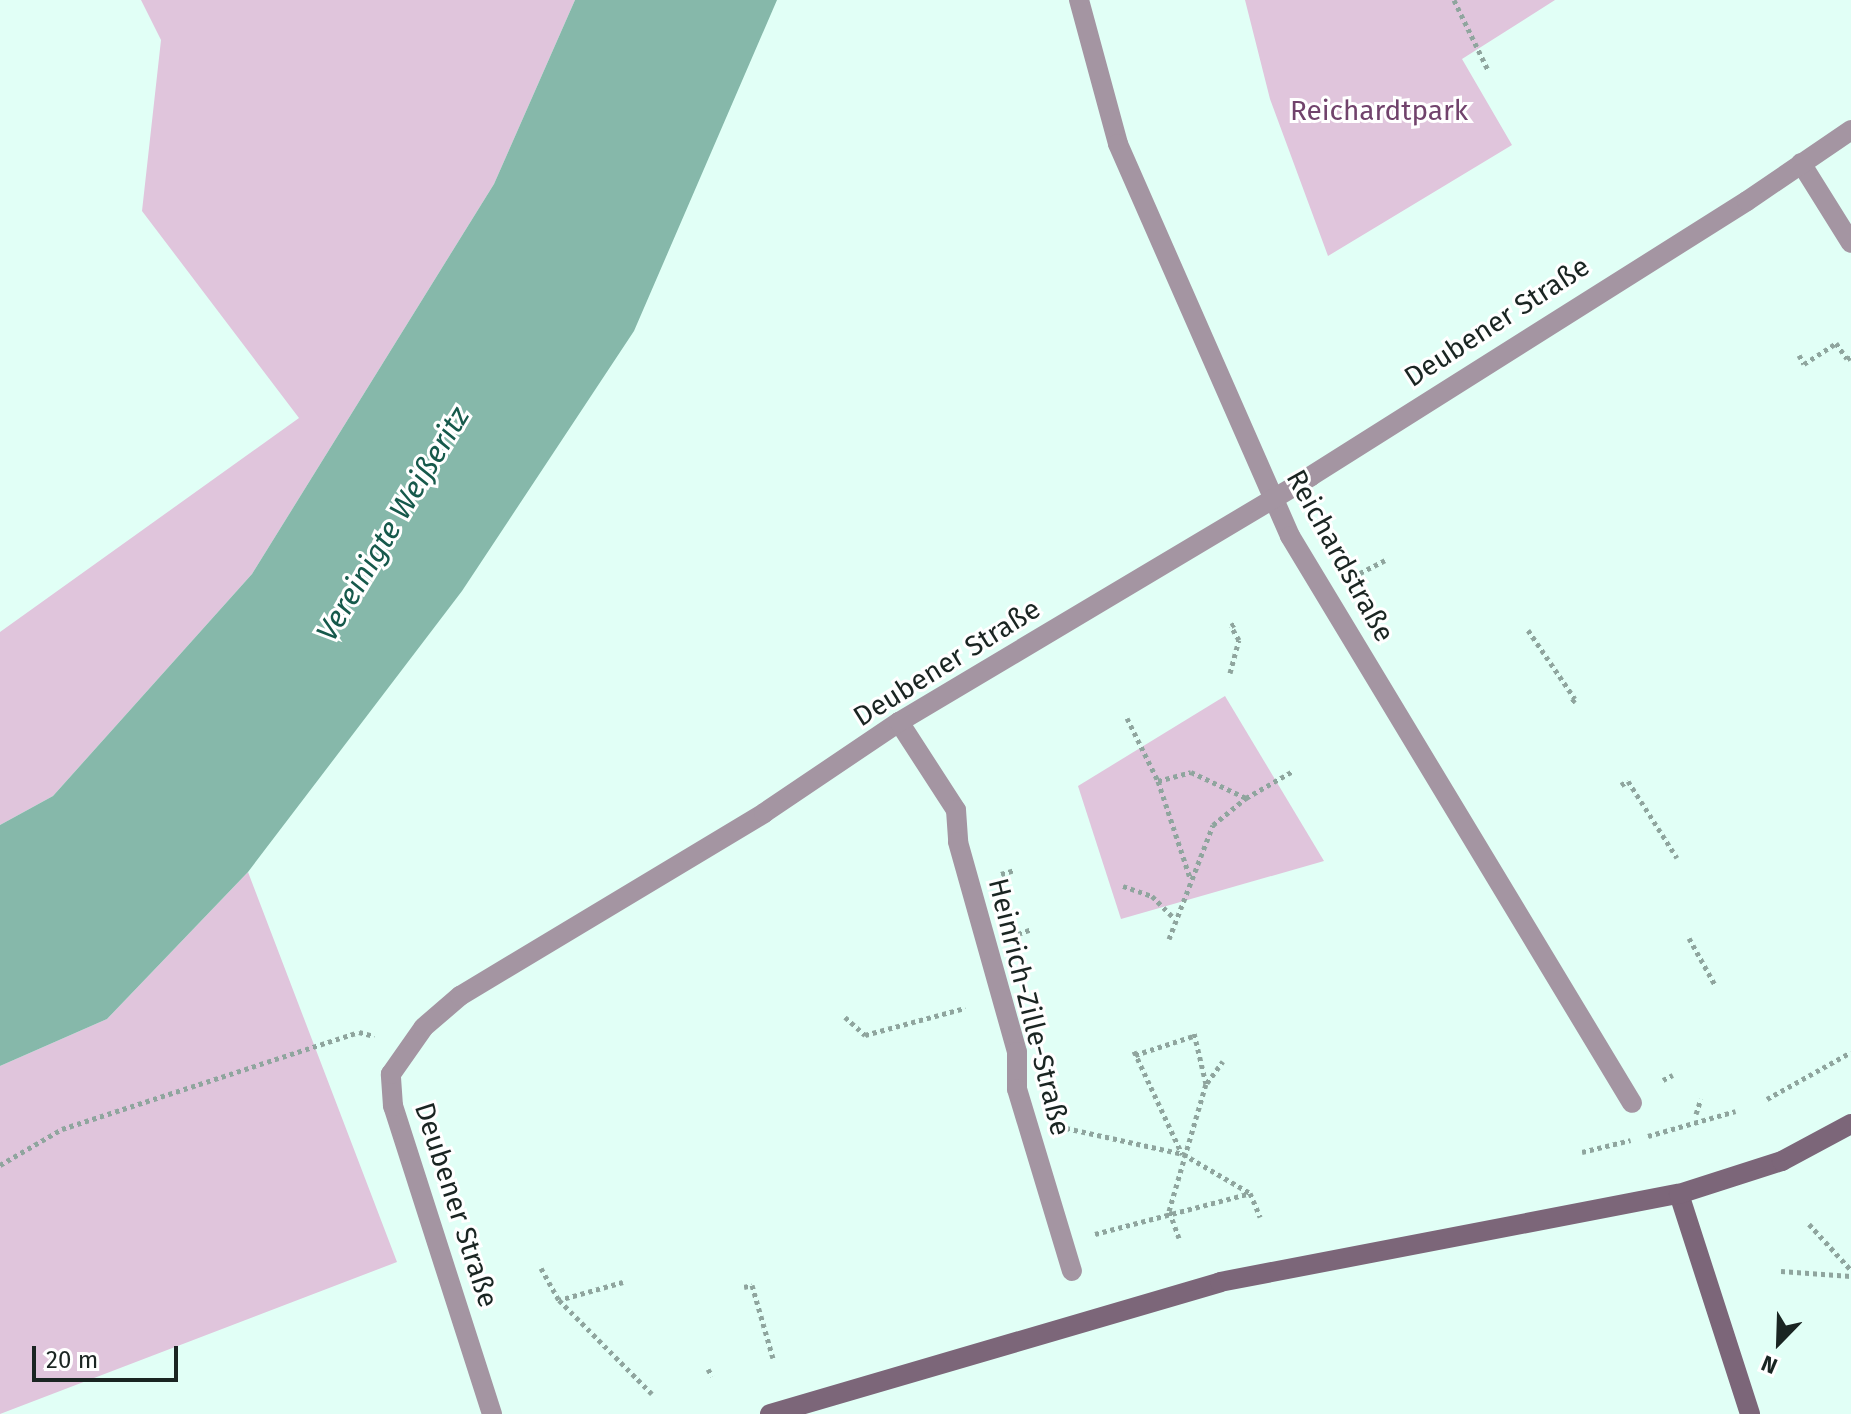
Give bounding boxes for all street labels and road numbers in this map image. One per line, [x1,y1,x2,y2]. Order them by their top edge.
street label: Deubener Straße [1398,250,1596,394]
street label: Reichardstraße [1279,464,1401,648]
street label: Deubener Straße [847,592,1047,734]
street label: Heinrich-Zille-Straße [981,875,1077,1139]
street label: Deubener Straße [407,1098,505,1312]

